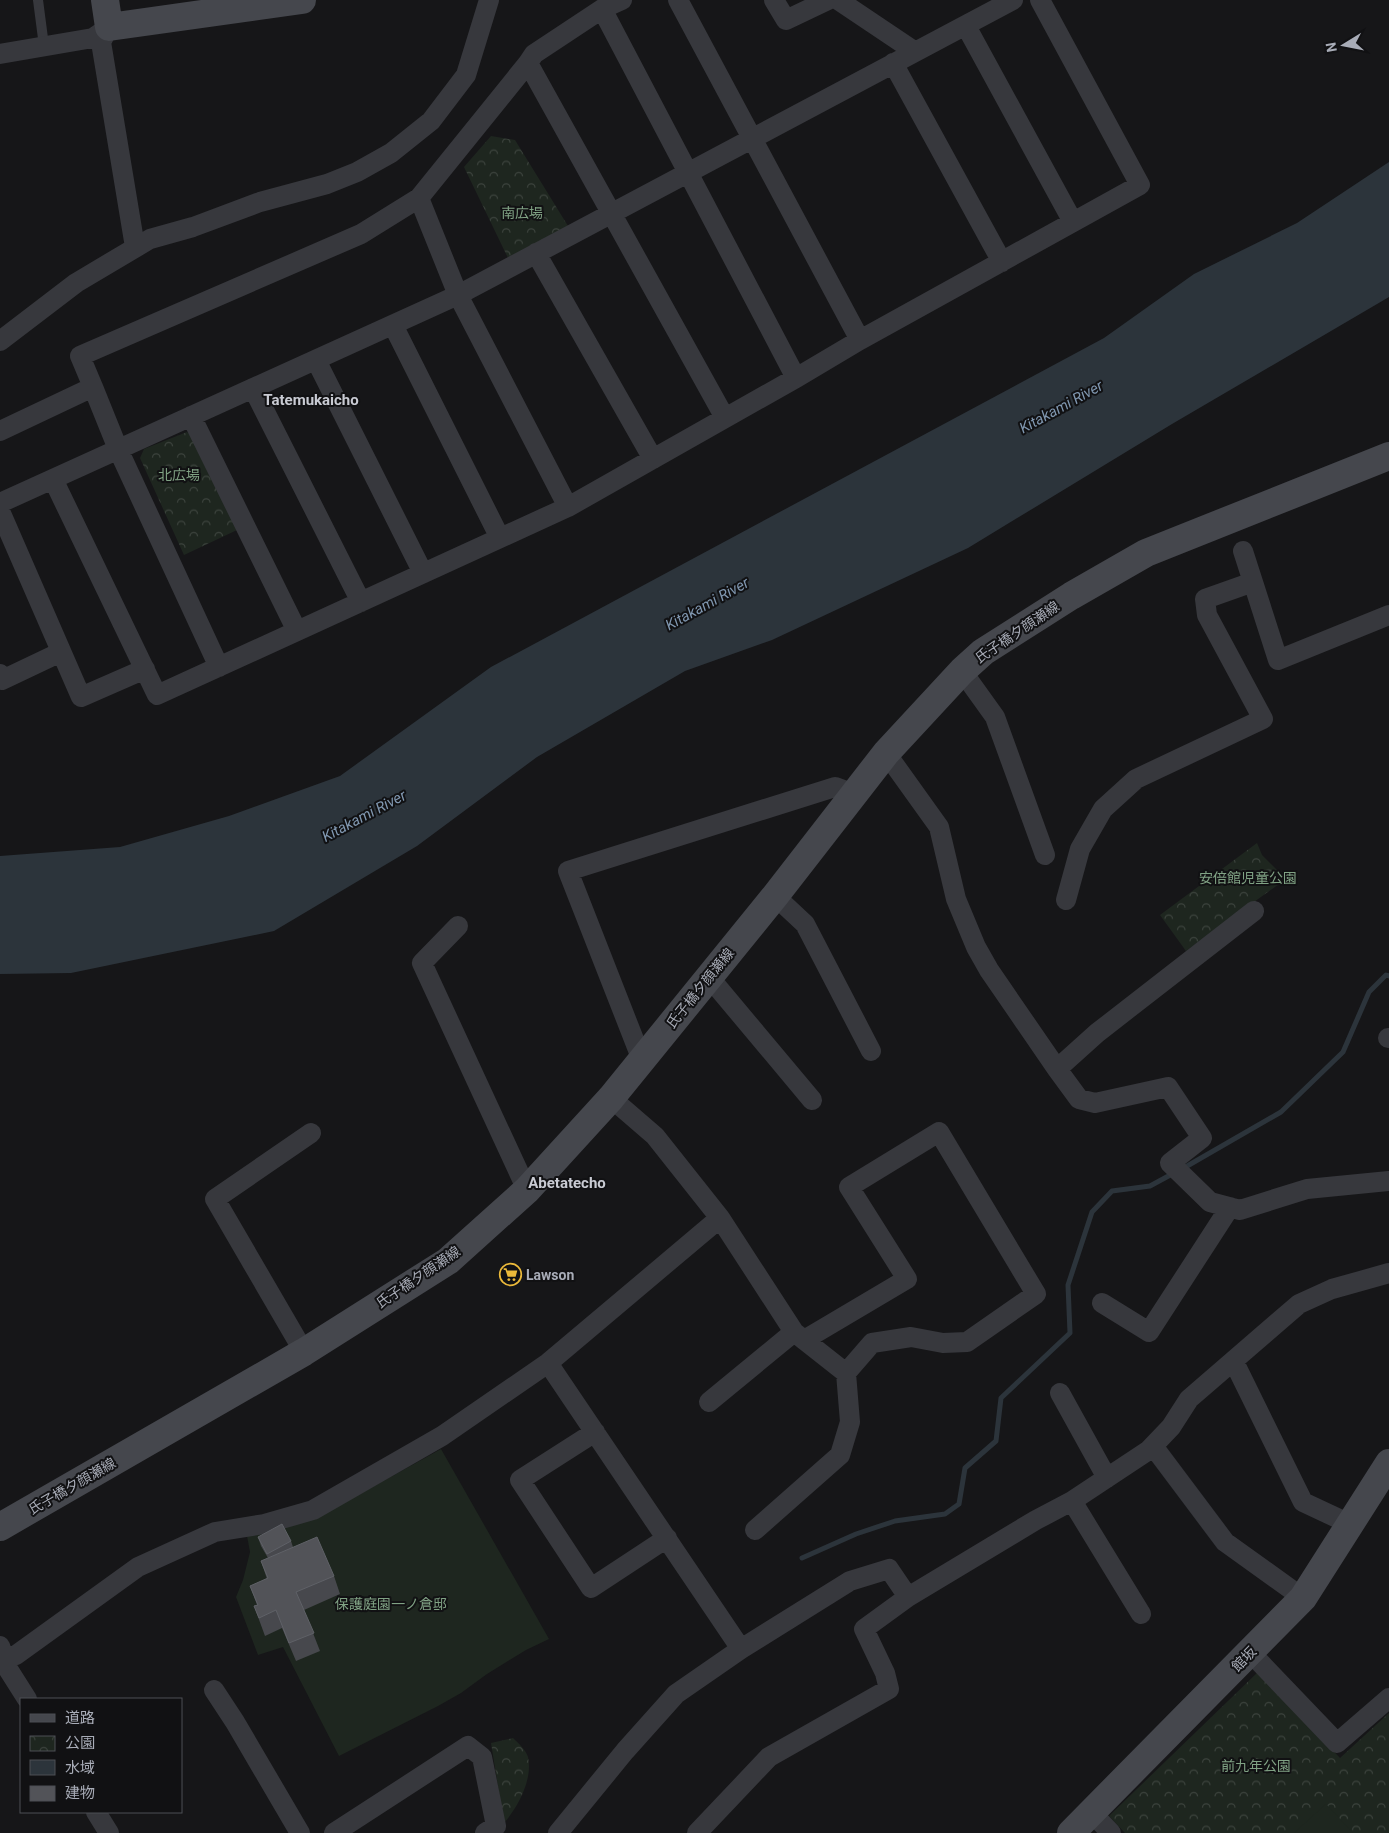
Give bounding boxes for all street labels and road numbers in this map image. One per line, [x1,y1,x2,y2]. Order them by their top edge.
street label: 氏子橋夕顔瀬線 [972,598,1062,666]
street label: 氏子橋夕顔瀬線 [663,945,737,1031]
street label: 氏子橋夕顔瀬線 [373,1243,463,1311]
street label: 氏子橋夕顔瀬線 [26,1455,118,1517]
street label: 館坂 [1229,1643,1259,1675]

